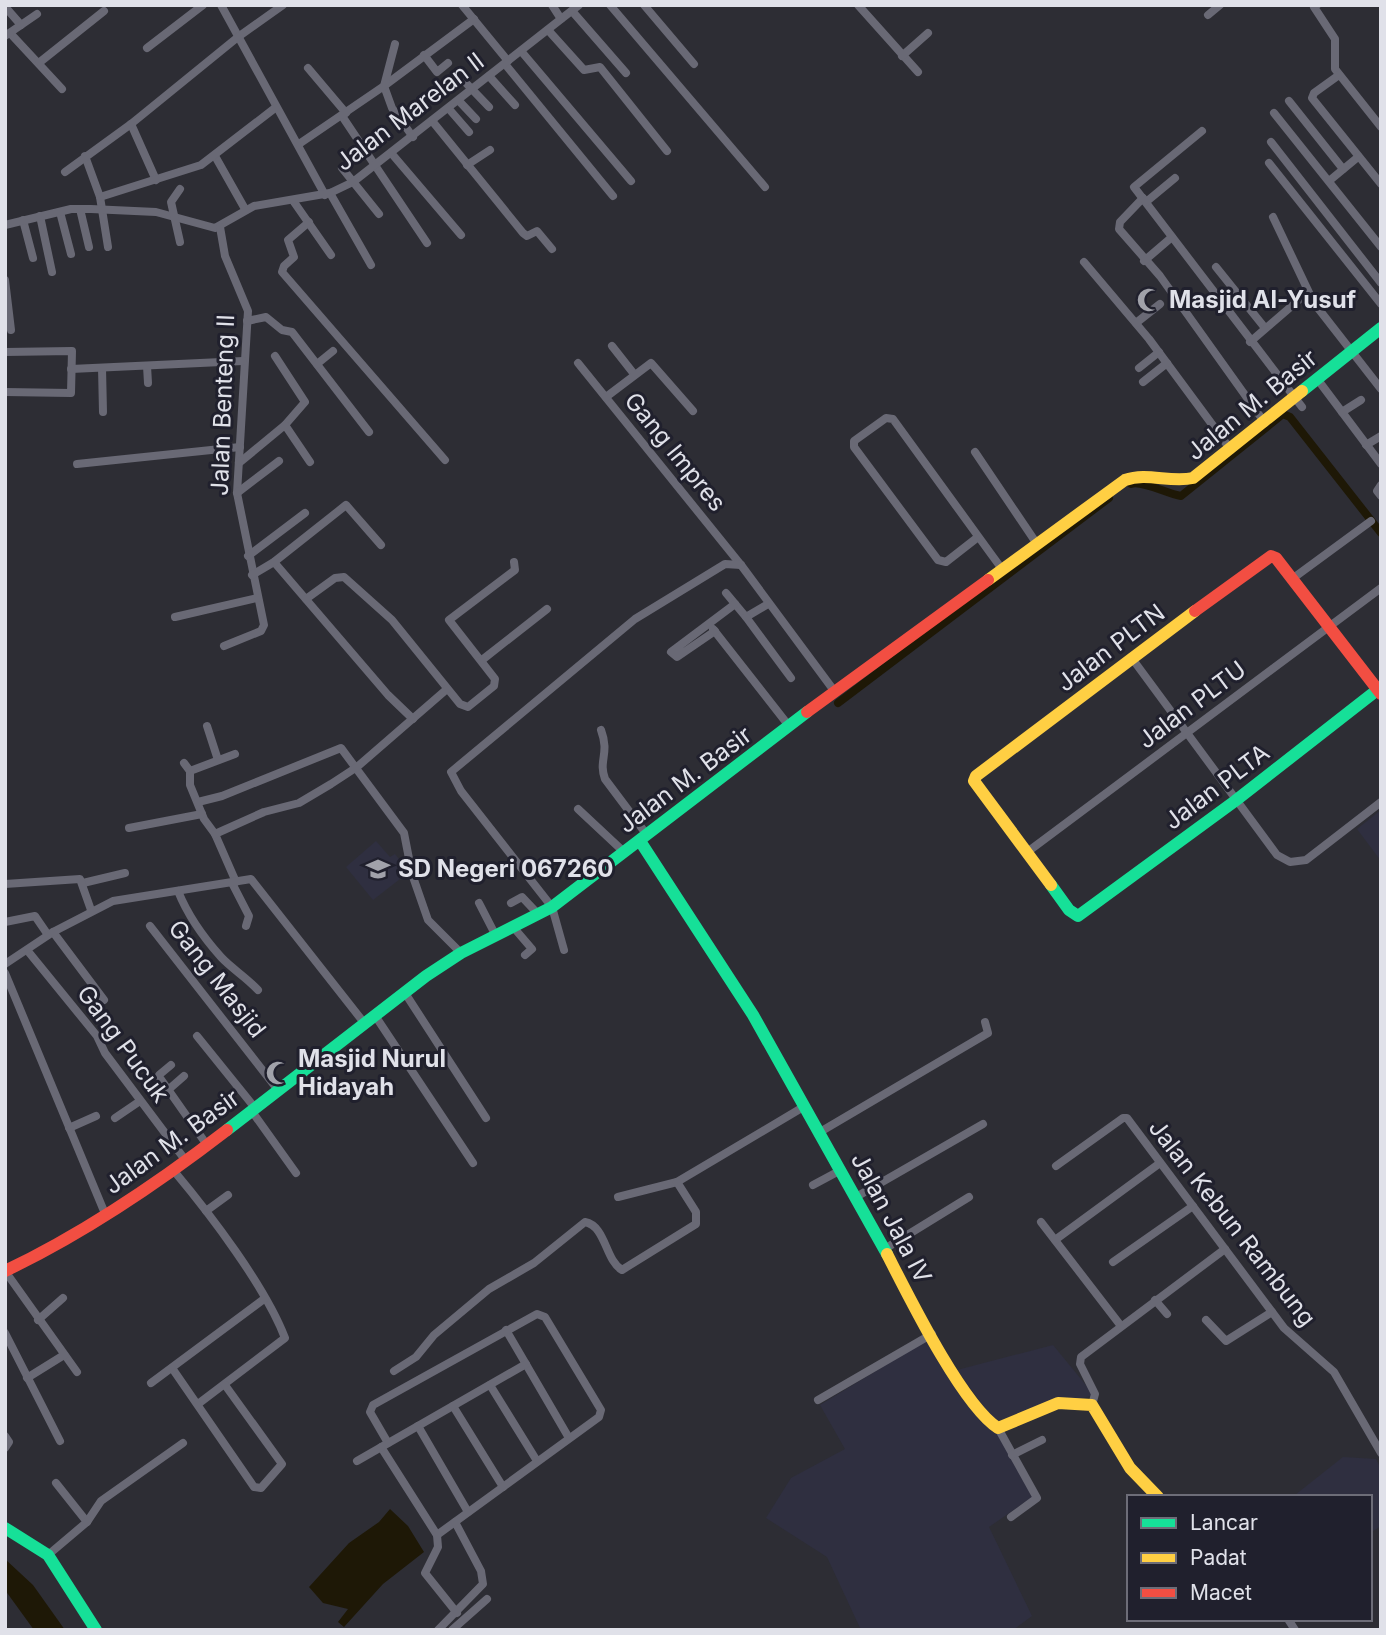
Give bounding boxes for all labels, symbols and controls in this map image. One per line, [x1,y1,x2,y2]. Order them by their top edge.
street label: Jalan Marelan II [330,46,490,177]
place label: Masjid Al-Yusuf [1169,285,1357,314]
mosque icon: Masjid Al-Yusuf [1135,286,1163,314]
street label: Jalan Benteng II [205,314,240,496]
street label: Jalan M. Basir [1181,343,1323,466]
street label: Gang Impres [619,386,732,517]
street label: Jalan PLTN [1051,598,1170,698]
street label: Jalan PLTU [1132,655,1251,754]
street label: Jalan M. Basir [612,720,757,839]
street label: Jalan PLTA [1158,738,1275,835]
place label: SD Negeri 067260 [398,854,614,883]
school or university icon: SD Negeri 067260 [364,855,392,883]
street label: Gang Masjid [163,914,272,1043]
street label: Gang Pucuk [71,980,176,1108]
place label: Masjid Nurul Hidayah [298,1044,446,1101]
mosque icon: Masjid Nurul Hidayah [264,1059,292,1087]
street label: Jalan M. Basir [99,1083,245,1200]
street label: Jalan Kebun Rambung [1143,1114,1322,1332]
street label: Jalan Jala IV [845,1148,938,1288]
legend [1127,1495,1372,1621]
text: Lancar [1190,1510,1258,1535]
text: Padat [1190,1545,1247,1570]
text: Macet [1190,1580,1252,1605]

